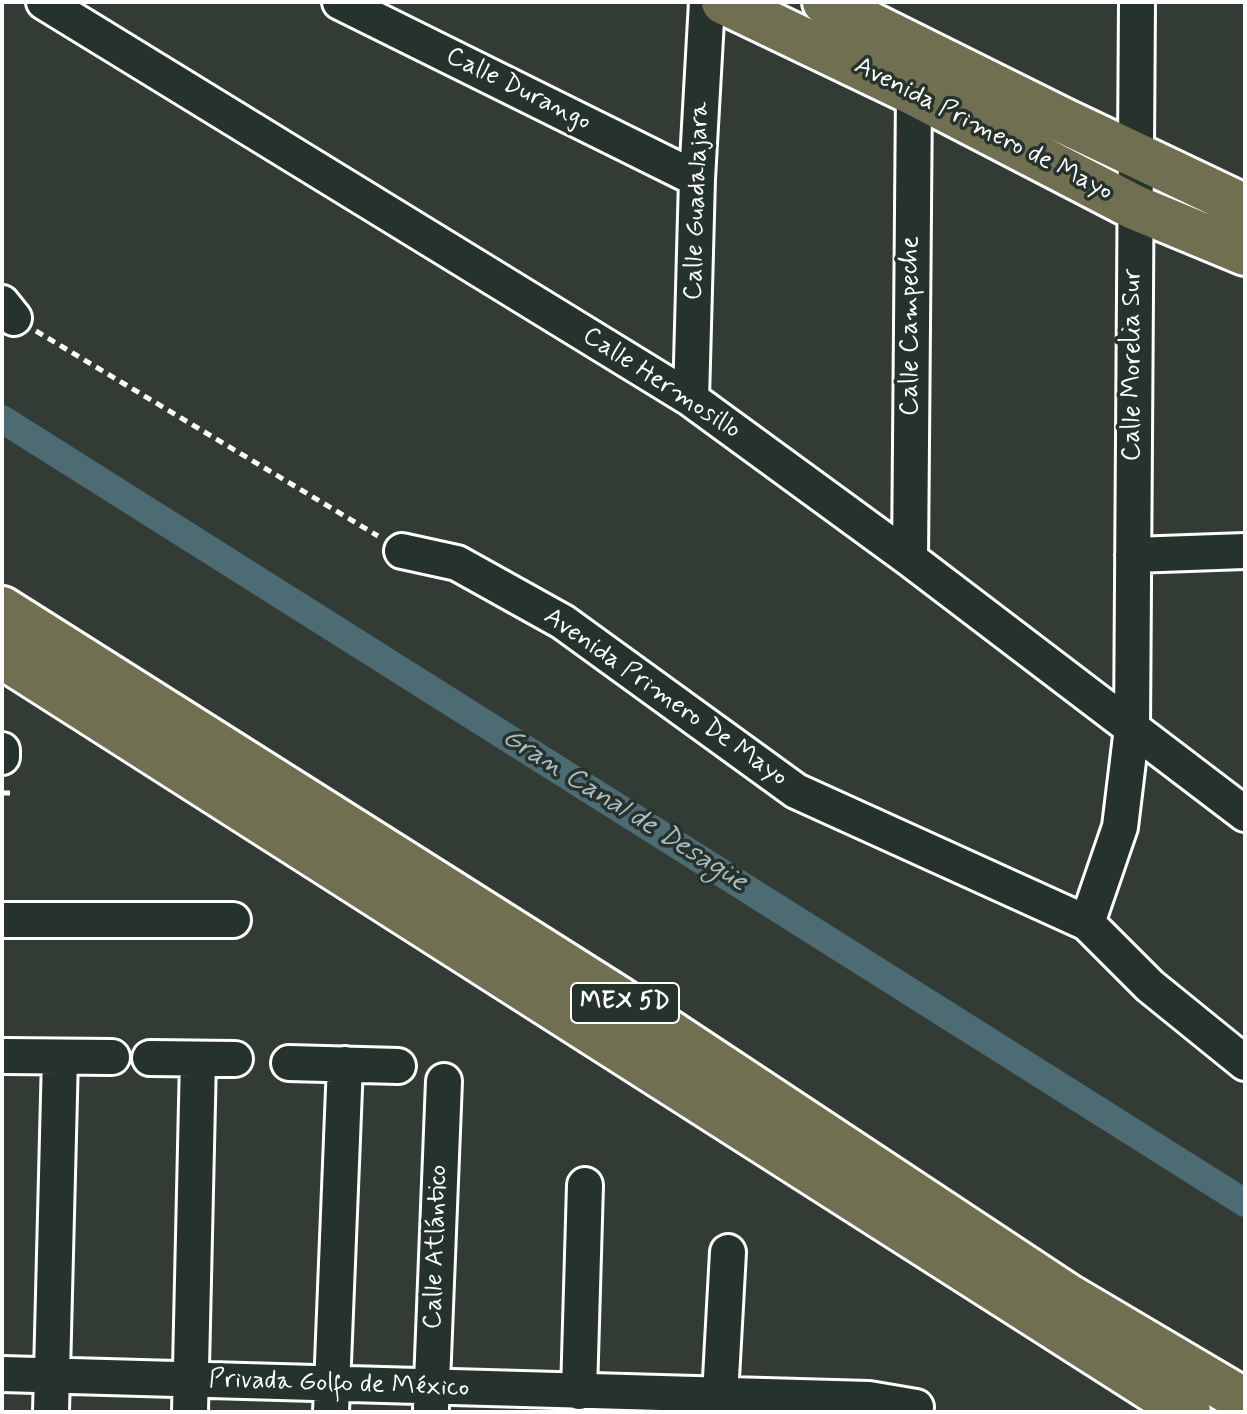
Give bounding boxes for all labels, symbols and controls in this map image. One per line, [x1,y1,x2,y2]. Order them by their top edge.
street label: Calle Durango [440,41,596,139]
street label: Avenida Primero de Mayo [849,51,1117,209]
street label: Calle Guadalajara [679,101,717,301]
street label: Calle Campeche [896,236,928,416]
street label: Calle Morelia Sur [1118,269,1150,461]
street label: Calle Hermosillo [576,321,746,447]
street label: Avenida Primero De Mayo [537,602,793,794]
water label: Gran Canal de Desagüe [495,722,753,900]
road number: MEX 5D [571,983,679,1023]
street label: Calle Atlántico [419,1164,455,1330]
street label: Privada Golfo de México [208,1365,470,1405]

